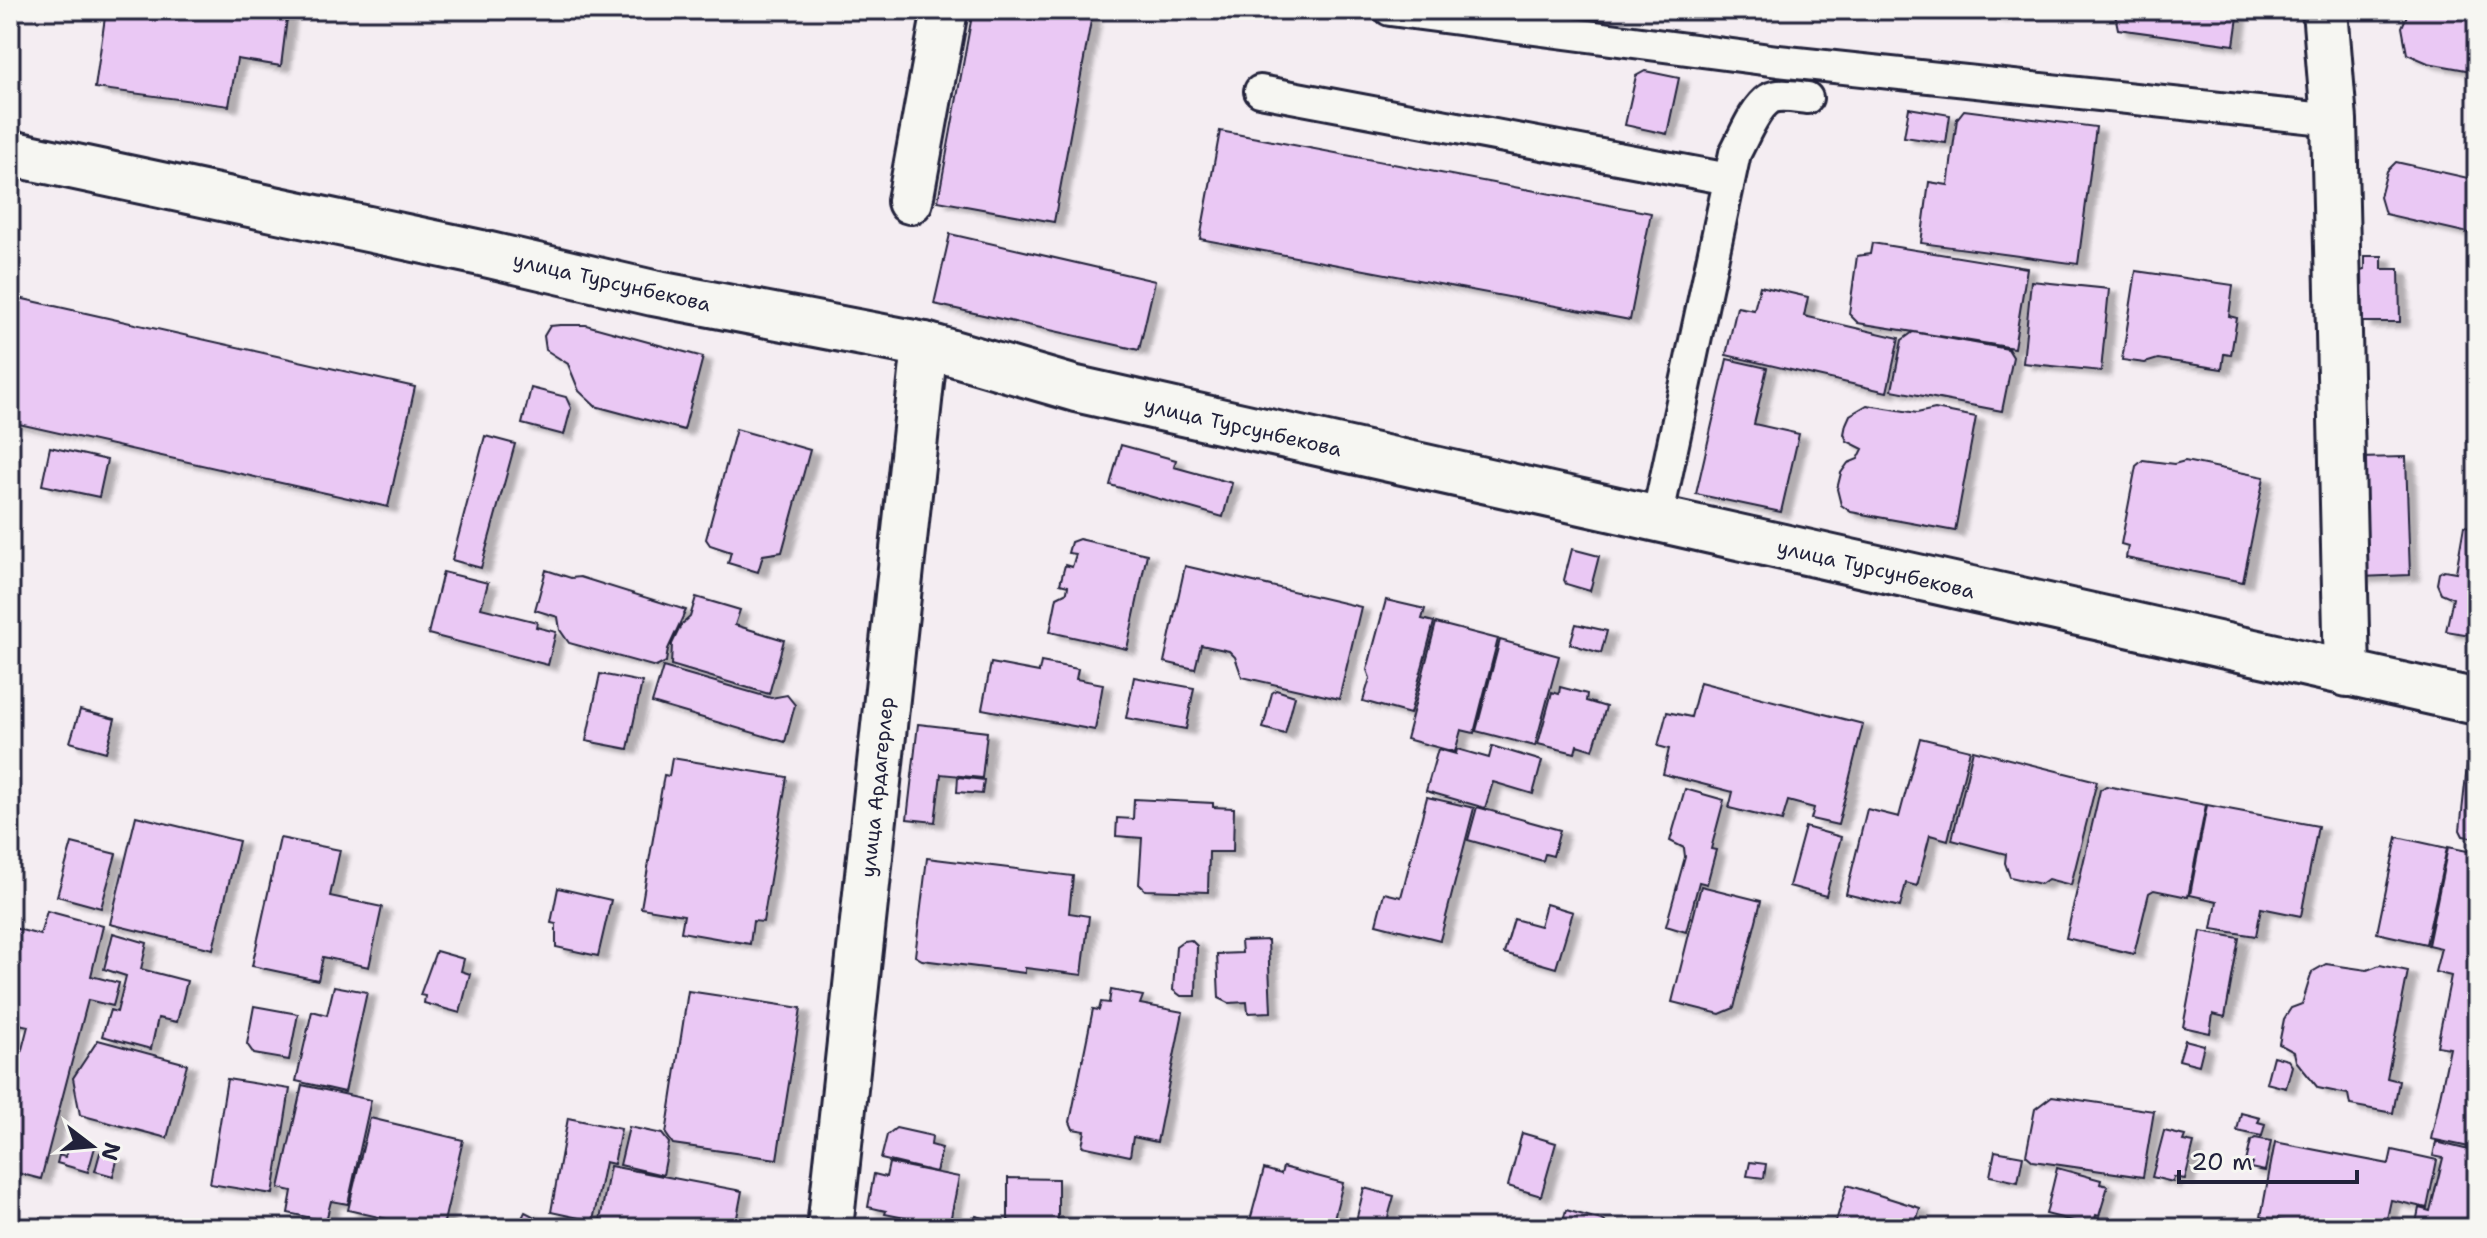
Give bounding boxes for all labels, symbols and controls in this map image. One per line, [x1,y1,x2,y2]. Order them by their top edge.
street label: улица Турсунбекова [511,247,714,318]
street label: улица Турсунбекова [1142,392,1345,463]
street label: улица Турсунбекова [1775,534,1978,605]
street label: улица Ардагерлер [855,695,899,879]
north arrow [52,1106,132,1186]
scale bar [2179,1134,2357,1184]
text: N [94,1139,127,1164]
text: 20 m [2191,1146,2253,1178]

